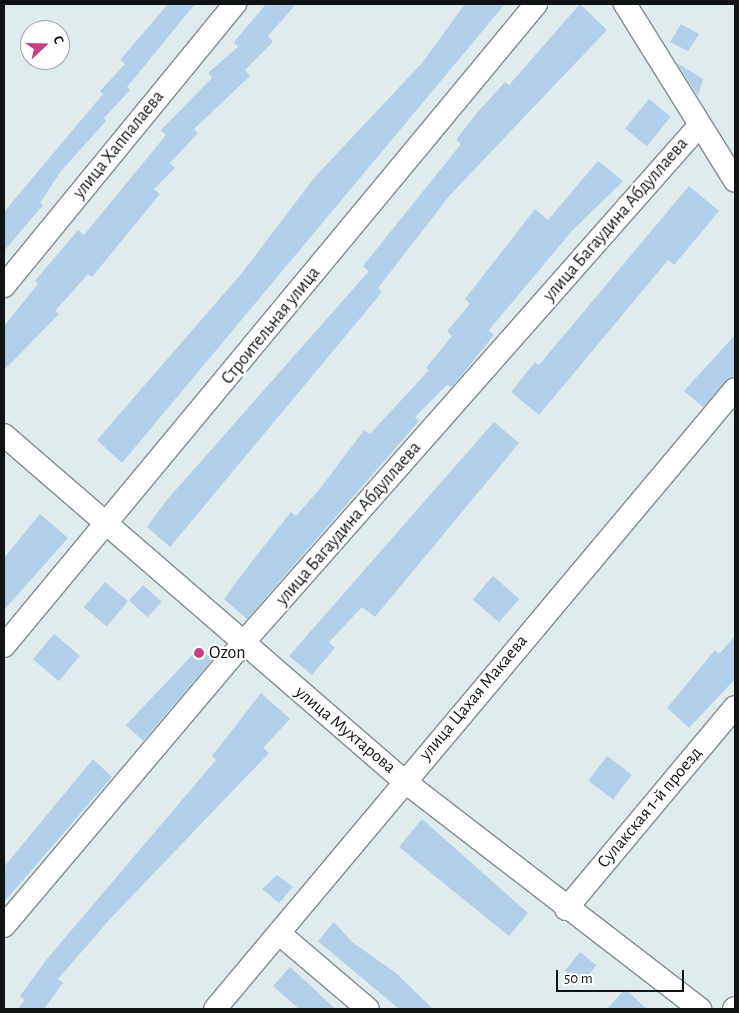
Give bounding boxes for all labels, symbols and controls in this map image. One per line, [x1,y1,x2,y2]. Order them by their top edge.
north arrow [20,20,70,70]
text: С [50,34,66,46]
street label: улица Хаппалаева [69,87,169,203]
street label: улица Багаудина Абдуллаева [539,134,693,306]
street label: Строительная улица [217,263,325,389]
street label: улица Багаудина Абдуллаева [272,438,426,610]
street label: улица Цахая Макаева [415,631,533,765]
place label: Ozon [209,642,246,664]
marker: Ozon [193,647,205,659]
street label: улица Мухтарова [290,682,400,778]
street label: Сулакская 1-й проезд [593,743,707,873]
scale bar [559,960,686,992]
text: 50 m [564,971,593,986]

